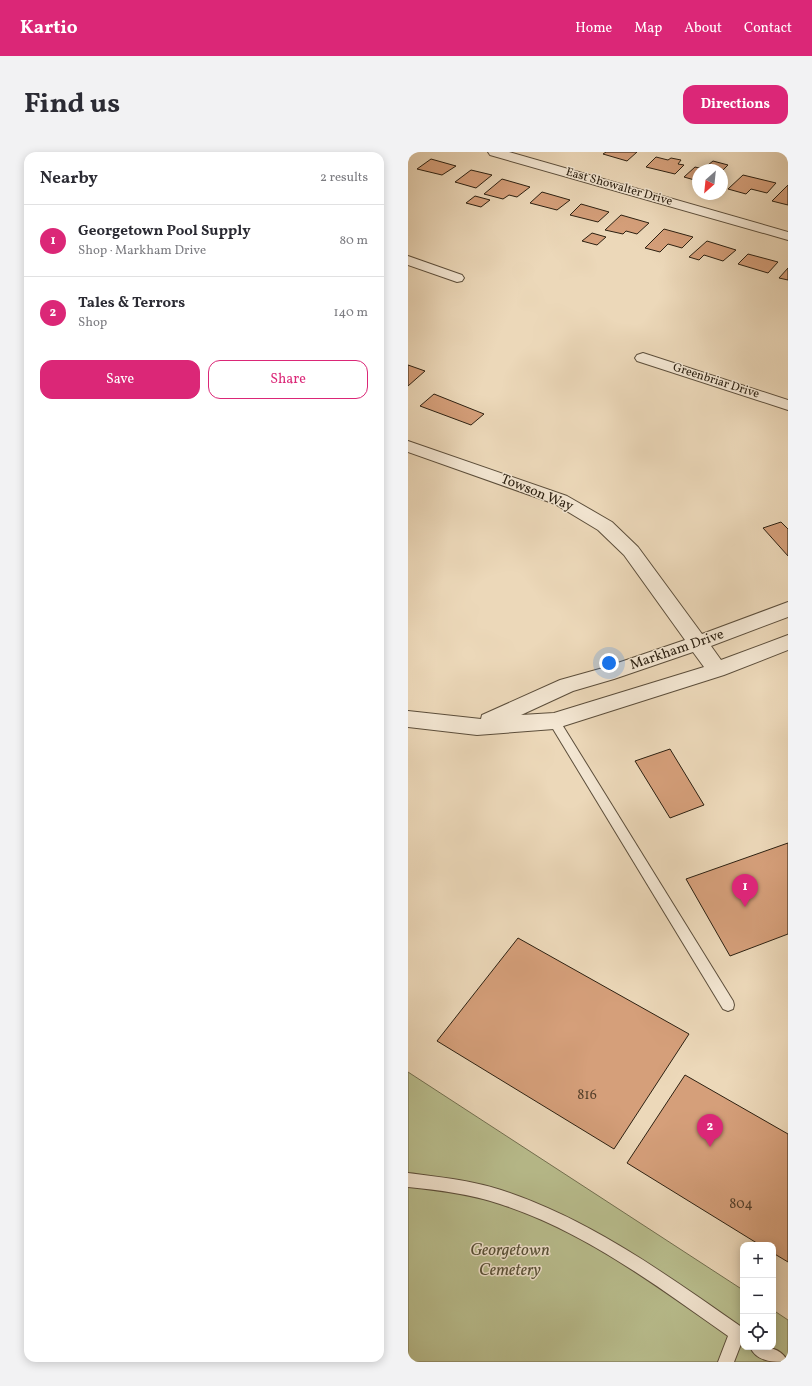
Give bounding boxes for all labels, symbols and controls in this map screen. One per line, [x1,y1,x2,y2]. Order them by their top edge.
text: Kartio [20,15,78,41]
text: Home [575,19,612,38]
text: Map [634,19,662,38]
text: About [684,19,722,38]
text: Contact [744,19,792,38]
text: Find us [24,85,120,124]
button: Directions [683,85,788,124]
street label: East Showalter Drive [564,164,675,210]
north arrow [692,164,728,200]
text: Nearby [40,167,98,190]
text: 2 results [320,169,368,187]
text: Georgetown Pool Supply [78,221,251,242]
text: 1 [50,232,56,250]
text: 80 m [339,232,368,250]
text: Shop · Markham Drive [78,242,206,260]
text: Tales & Terrors [78,293,185,314]
text: 2 [50,304,56,322]
text: 140 m [334,304,368,322]
text: Shop [78,314,107,332]
street label: Greenbriar Drive [671,359,762,403]
button: Save [40,360,200,399]
button: Share [208,360,368,399]
street label: Towson Way [498,470,577,516]
street label: Markham Drive [627,625,727,675]
your location [599,653,619,673]
pin: 1 [732,874,758,907]
house number: 816 [577,1086,597,1105]
pin: 2 [697,1114,723,1147]
house number: 804 [729,1195,753,1214]
park label: Georgetown Cemetery [470,1239,550,1282]
map controls [740,1242,776,1350]
button: + [740,1242,776,1278]
button: − [740,1278,776,1314]
button: locate [740,1314,776,1350]

